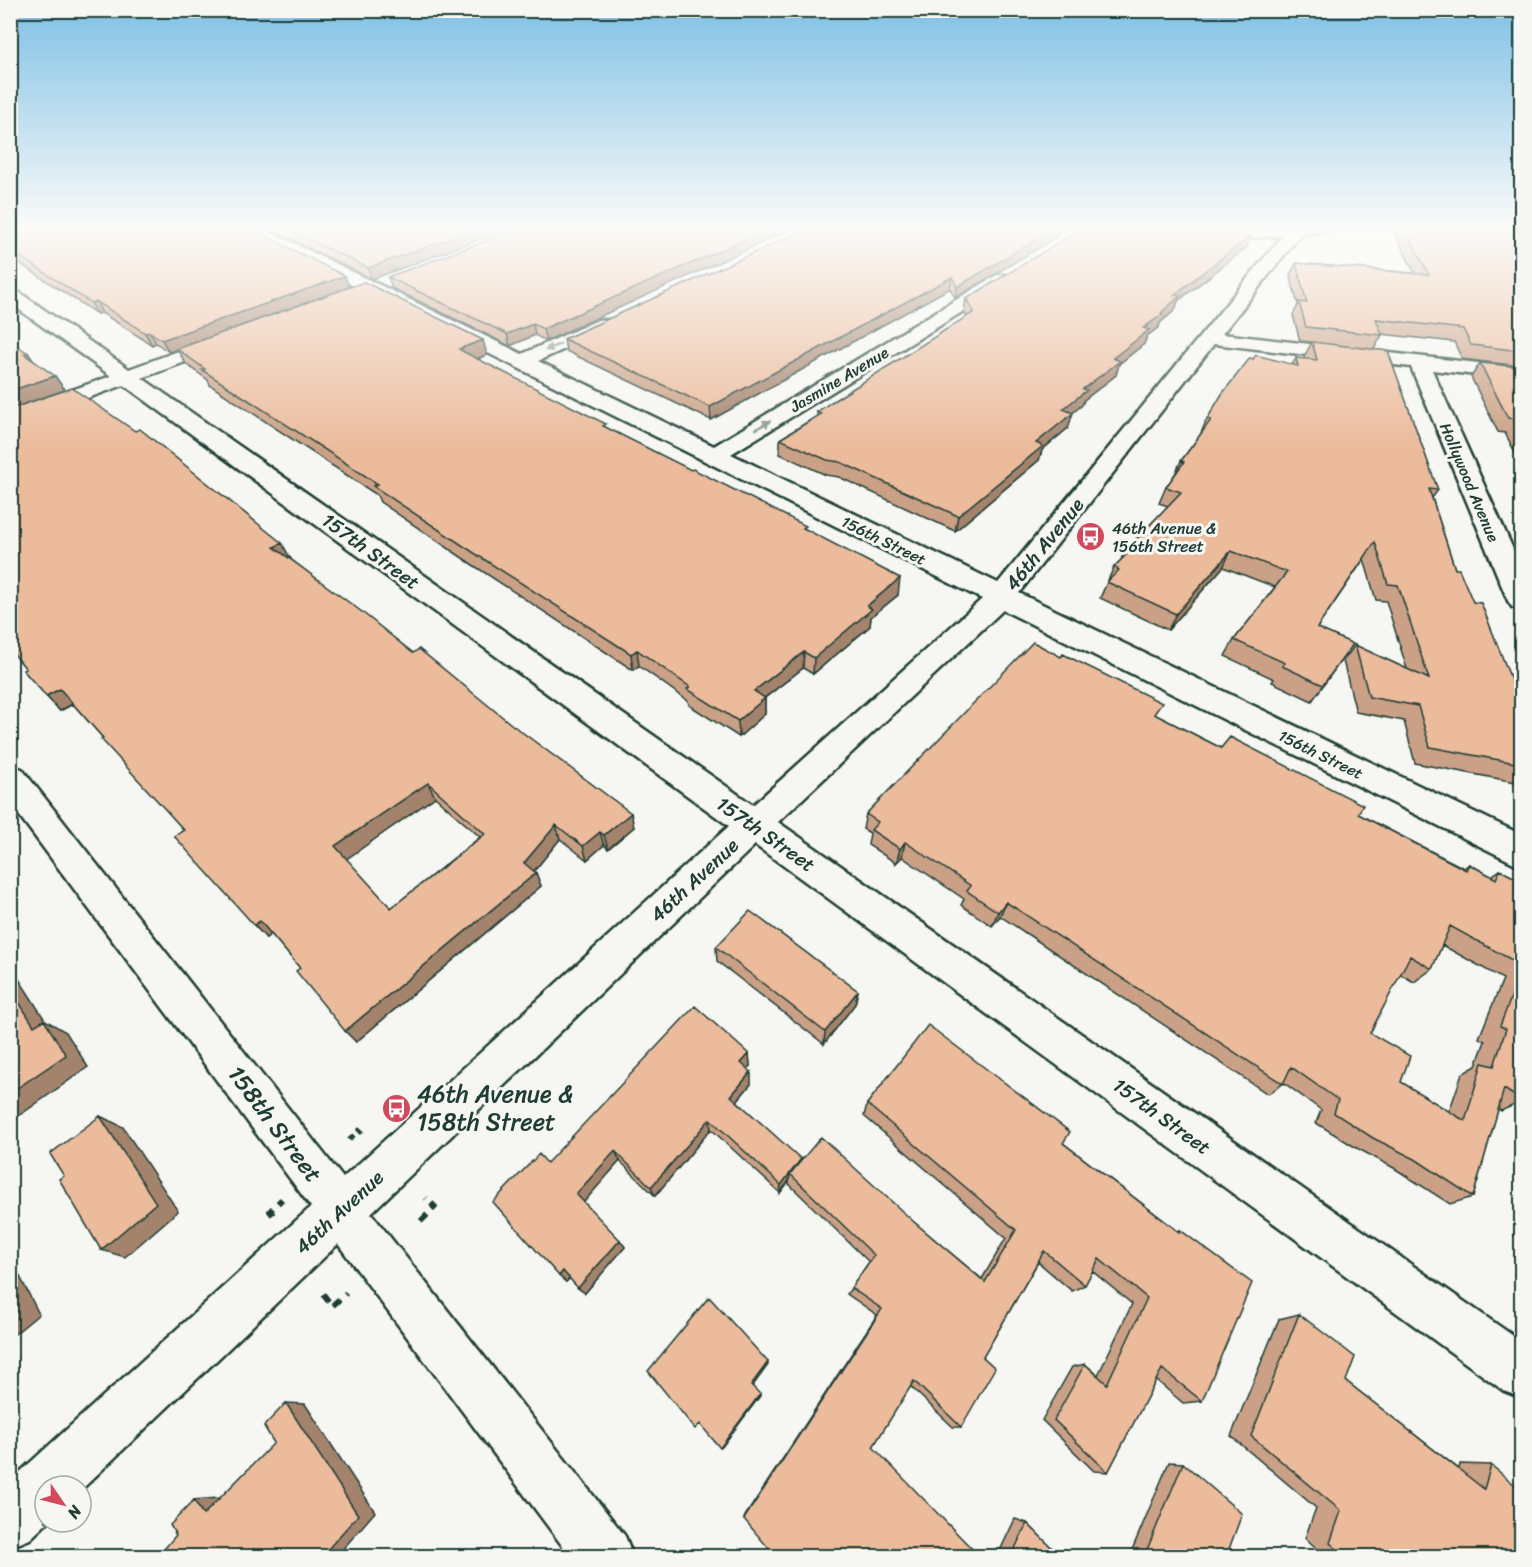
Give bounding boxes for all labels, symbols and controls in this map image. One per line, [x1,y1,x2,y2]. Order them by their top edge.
street label: Jasmine Avenue [783,338,895,421]
one-way arrow [544,343,561,352]
street label: Hollywood Avenue [1431,418,1508,547]
one-way arrow [755,420,771,431]
street label: 46th Avenue [996,489,1093,599]
street label: 157th Street [314,504,428,599]
street label: 156th Street [836,507,931,574]
place label: 46th Avenue & 156th Street [1112,514,1216,561]
bus stop icon: 46th Avenue & 156th Street [1075,521,1107,553]
street label: 156th Street [1273,721,1368,788]
street label: 157th Street [709,787,823,882]
street label: 46th Avenue [641,829,748,931]
street label: 158th Street [217,1056,333,1192]
street label: 157th Street [1105,1069,1219,1164]
place label: 46th Avenue & 158th Street [417,1073,573,1143]
bus stop icon: 46th Avenue & 158th Street [380,1092,412,1124]
street label: 46th Avenue [286,1161,393,1263]
north arrow [33,1474,93,1534]
text: N [59,1499,91,1526]

